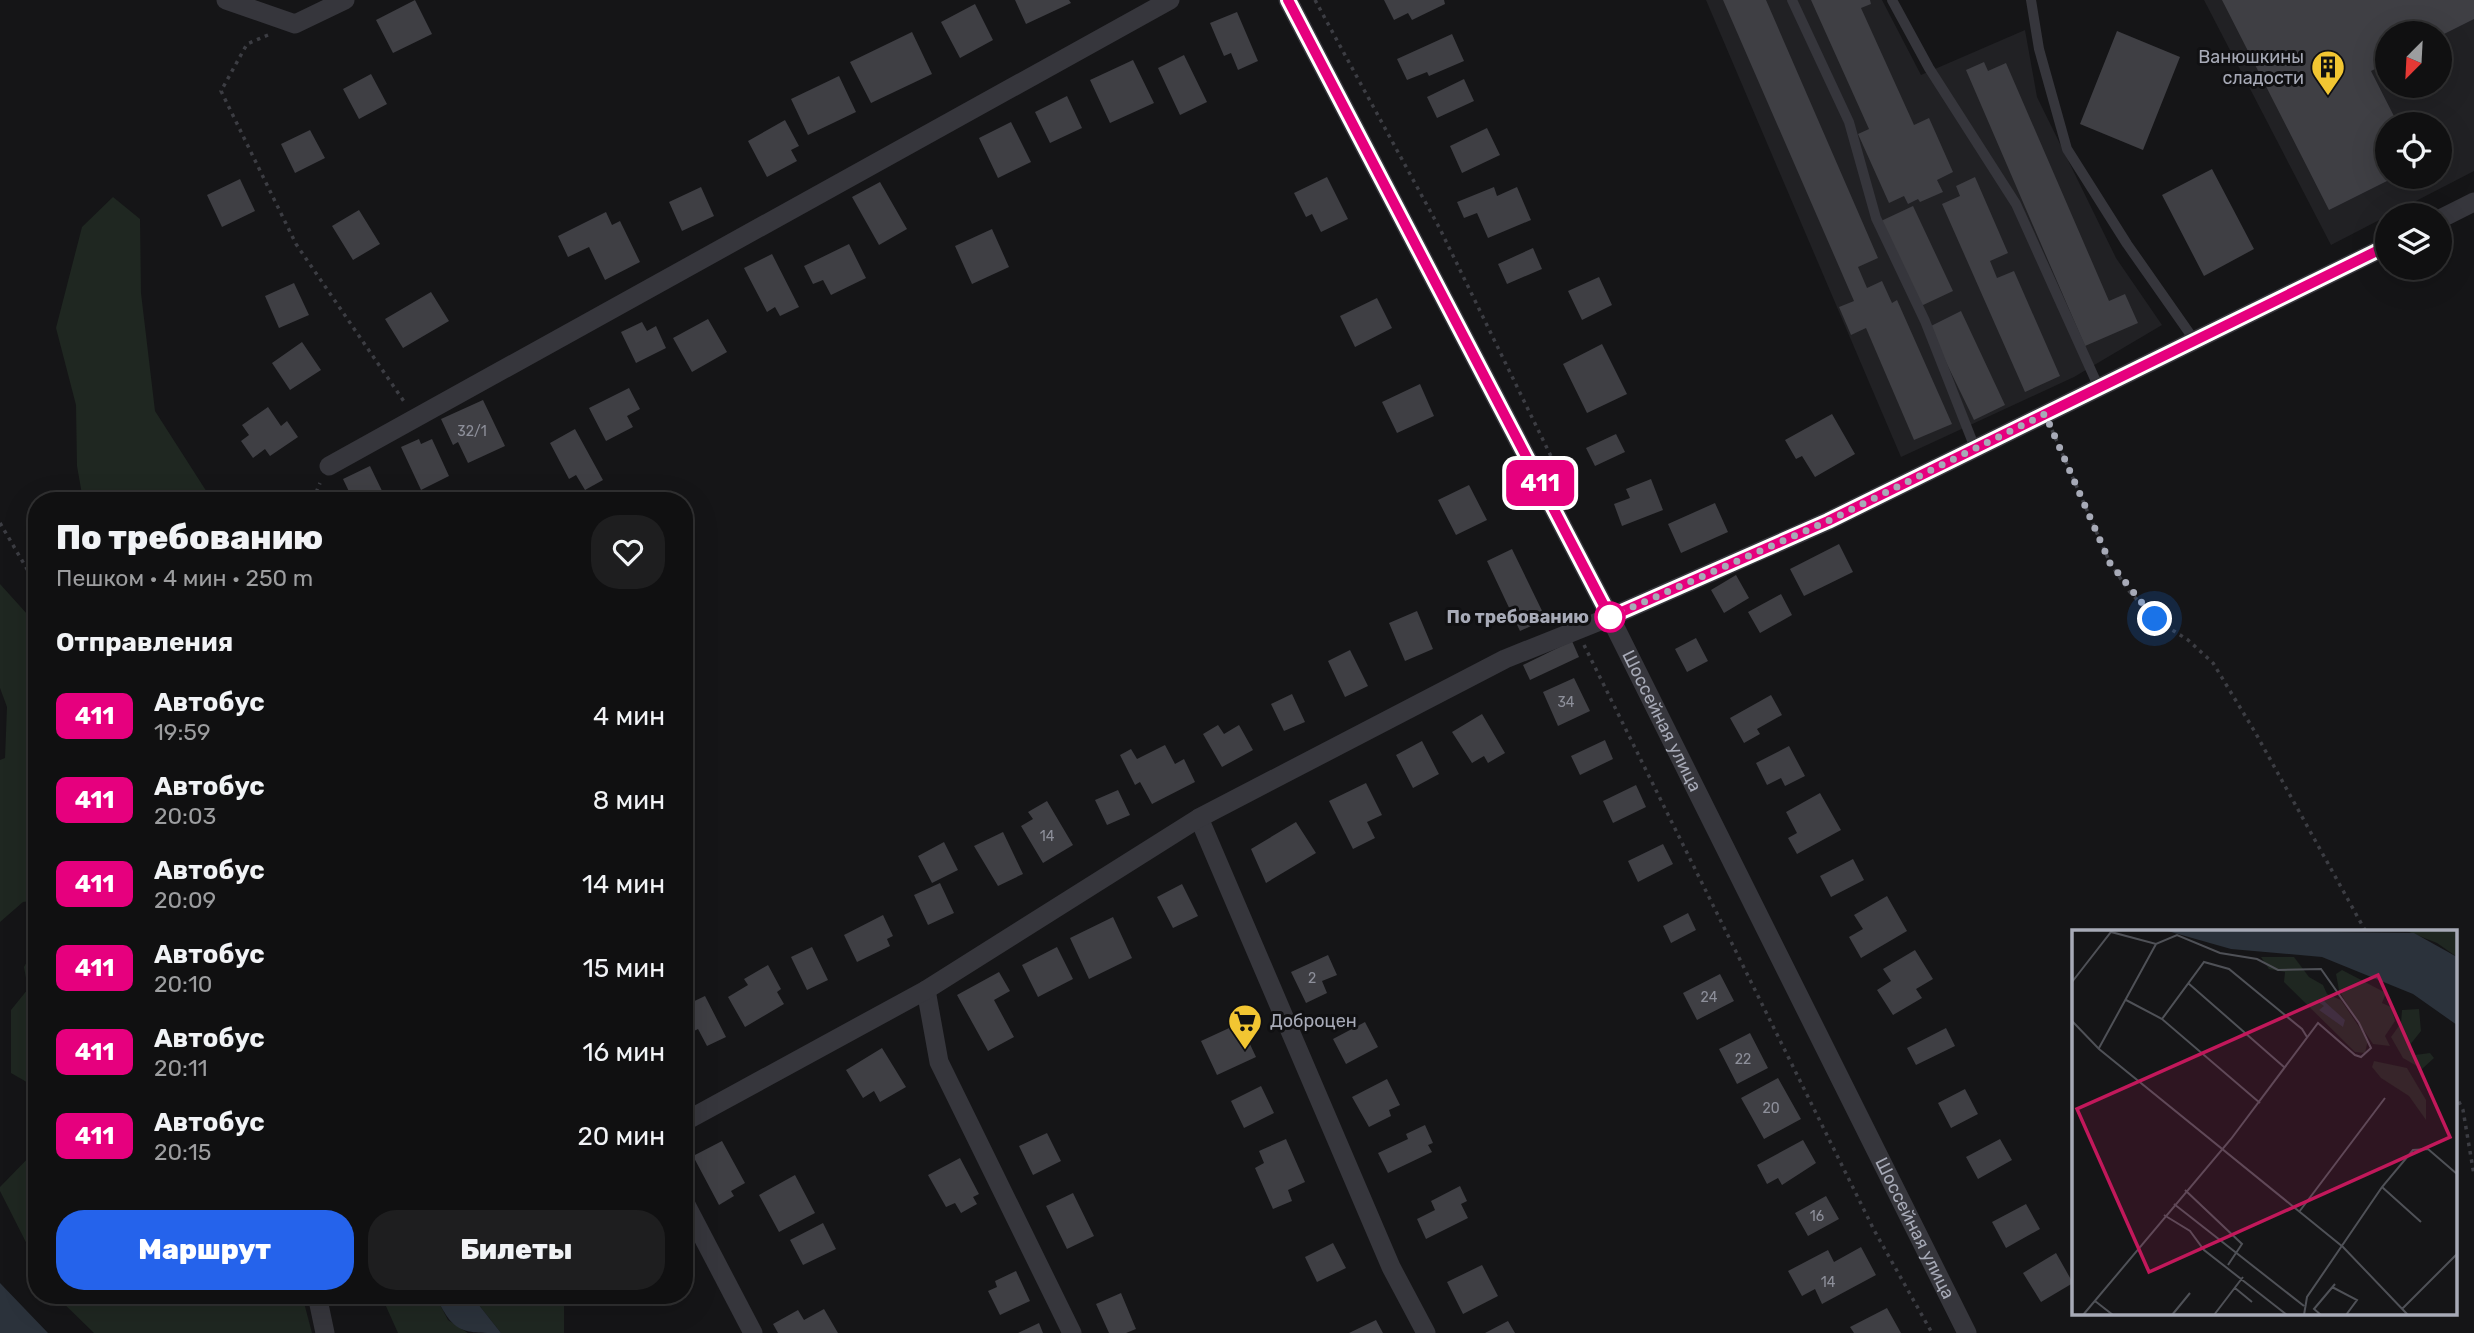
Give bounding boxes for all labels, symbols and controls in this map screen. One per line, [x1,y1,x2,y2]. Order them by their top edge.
north arrow [2375,21,2452,98]
map controls [2375,21,2452,280]
place label: Ванюшкины сладости [2198,46,2304,89]
building icon: Ванюшкины сладости [2309,48,2347,97]
button: locate [2375,112,2452,189]
button: layers [2375,203,2452,280]
house number: 32/1 [457,423,487,440]
line badge: 411 [1500,460,1580,506]
text: 411 [1520,469,1560,497]
button: heart [591,515,665,589]
text: По требованию [56,518,323,557]
text: Пешком · 4 мин · 250 m [56,564,313,592]
your location [2137,601,2172,636]
marker: По требованию [1595,602,1625,632]
place label: По требованию [1447,606,1589,628]
text: Отправления [56,627,233,658]
street label: Шоссейная улица [1617,646,1706,795]
text: Автобус [154,687,265,718]
house number: 34 [1557,694,1575,711]
text: 4 мин [593,701,665,732]
text: 411 [75,702,114,730]
text: 19:59 [154,718,211,746]
text: Автобус [154,771,265,802]
text: 8 мин [593,785,665,816]
text: 411 [75,786,114,814]
text: 20:03 [154,802,216,830]
house number: 14 [1040,828,1055,845]
text: Автобус [154,855,265,886]
text: 14 мин [582,869,665,900]
text: 411 [75,870,114,898]
text: 20:09 [154,886,216,914]
inset map [2072,930,2456,1316]
text: Автобус [154,939,265,970]
text: 15 мин [583,953,665,984]
text: 411 [75,954,114,982]
text: 20:10 [154,970,212,998]
house number: 2 [1308,970,1316,987]
house number: 24 [1701,989,1718,1006]
supermarket icon: Доброцен [1226,1002,1264,1051]
place label: Доброцен [1270,1010,1357,1032]
text: Автобус [154,1023,265,1054]
text: 16 мин [582,1037,665,1068]
text: 411 [75,1038,114,1066]
house number: 22 [1735,1051,1751,1068]
text: 20:11 [154,1054,208,1082]
house number: 20 [1762,1100,1780,1117]
text: Автобус [154,1107,265,1138]
text: 20 мин [577,1121,665,1152]
text: 411 [75,1122,114,1150]
text: 20:15 [154,1138,212,1166]
street label: Шоссейная улица [1870,1154,1959,1303]
house number: 16 [1810,1208,1824,1225]
button: Маршрут [56,1210,354,1290]
button: Билеты [368,1210,665,1290]
house number: 14 [1821,1274,1836,1291]

